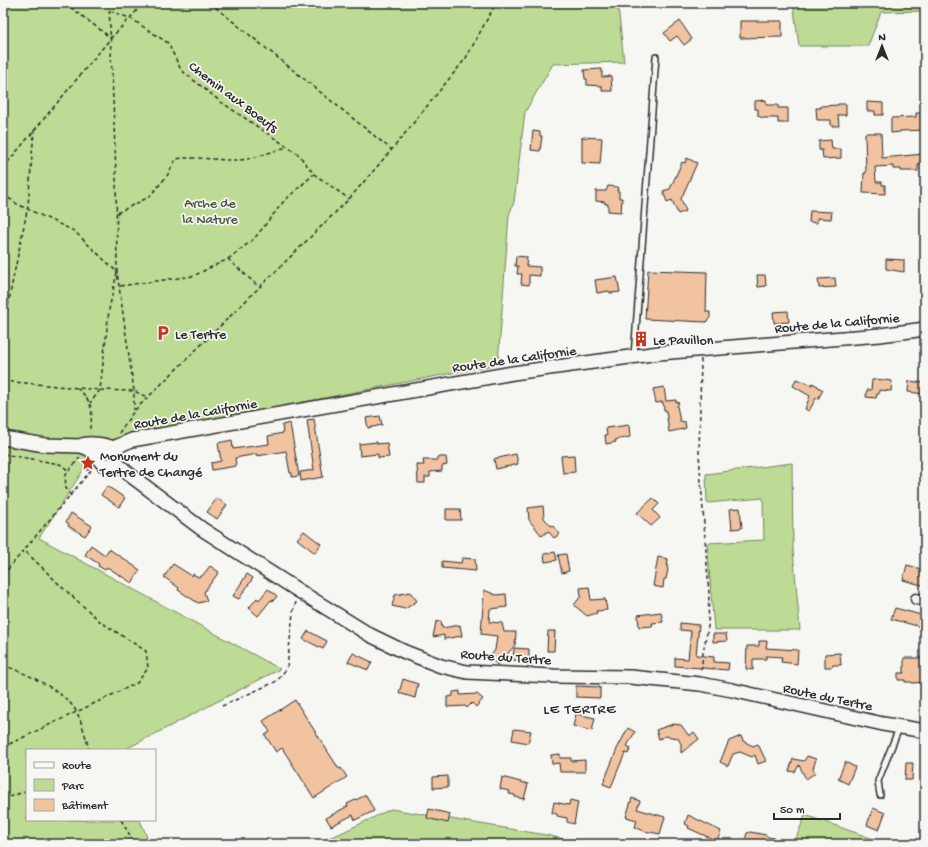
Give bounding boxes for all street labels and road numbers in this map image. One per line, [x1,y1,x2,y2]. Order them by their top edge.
street label: Chemin aux Boeufs [184,59,281,138]
street label: Route de la Californie [774,310,901,338]
street label: Route de la Californie [451,343,578,378]
street label: Route de la Californie [132,396,259,435]
street label: Route du Tertre [460,647,553,670]
street label: Route du Tertre [781,681,874,716]

